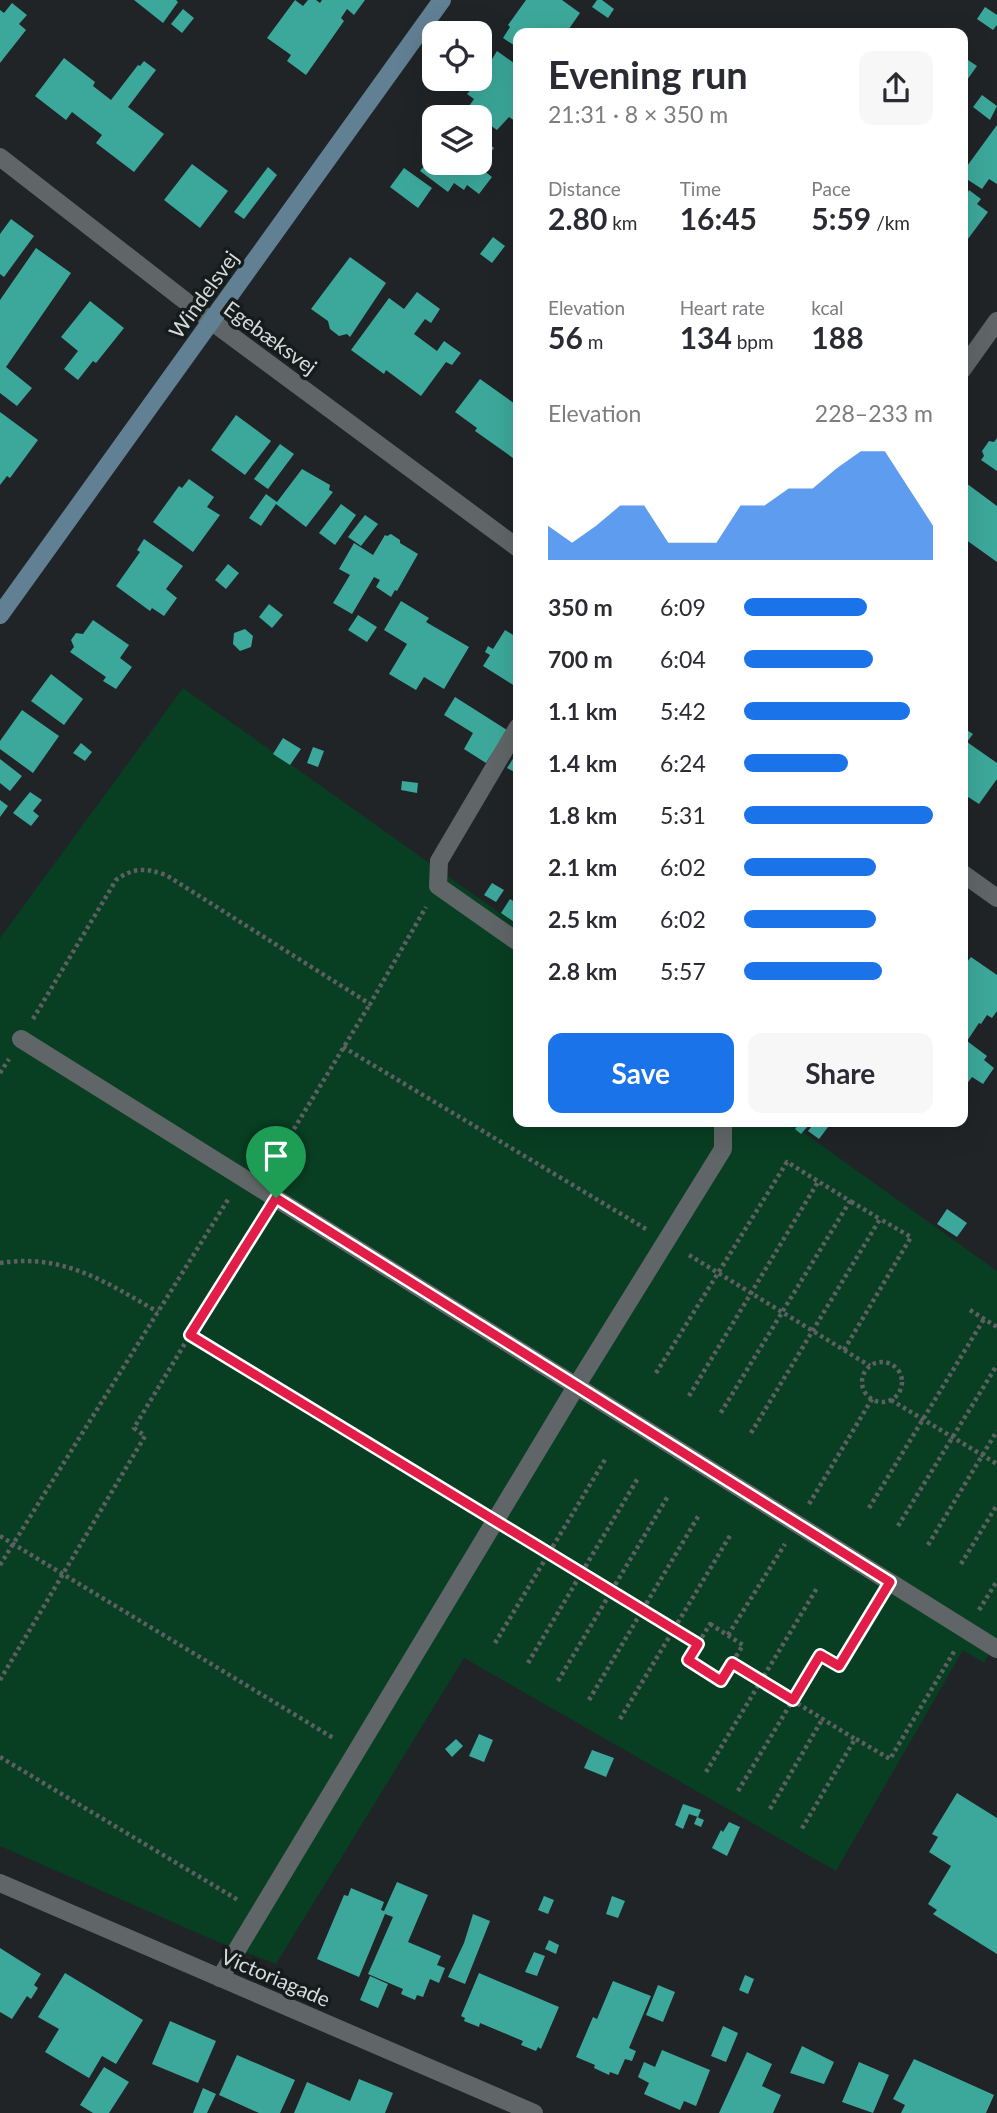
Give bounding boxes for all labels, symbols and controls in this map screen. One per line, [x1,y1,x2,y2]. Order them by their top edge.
map controls [422,21,492,175]
button: locate [422,21,492,91]
text: Evening run [548,51,748,97]
button: share [859,51,933,125]
text: 21:31 · 8 × 350 m [548,100,728,128]
button: layers [422,105,492,175]
text: Distance [548,177,621,200]
text: Time [680,177,721,200]
text: Pace [811,177,851,200]
text: 2.80 [548,200,607,236]
text: 16:45 [680,200,757,236]
text: 5:59 [811,200,871,236]
text: km [607,211,637,234]
text: /km [871,211,910,234]
street label: Windelsvej [163,245,243,343]
street label: Egebæksvej [220,295,322,379]
text: Elevation [548,296,625,319]
text: Heart rate [680,296,765,319]
text: kcal [811,296,843,319]
text: 56 [548,319,583,355]
text: 134 [680,319,732,355]
text: 188 [811,319,864,355]
text: m [583,330,603,353]
text: bpm [732,330,774,353]
text: Elevation [548,399,641,427]
text: 228–233 m [815,399,933,427]
text: 350 m [548,593,613,621]
text: 6:09 [660,593,706,621]
text: 700 m [548,645,613,673]
text: 6:04 [660,645,706,673]
text: 1.1 km [548,697,617,725]
text: 5:42 [660,697,706,725]
text: 1.4 km [548,749,617,777]
text: 6:24 [660,749,706,777]
text: 1.8 km [548,801,617,829]
text: 5:31 [660,801,706,829]
text: 2.1 km [548,853,617,881]
text: 6:02 [660,853,706,881]
text: 2.5 km [548,905,617,933]
text: 6:02 [660,905,706,933]
text: 2.8 km [548,957,617,985]
text: 5:57 [660,957,706,985]
button: Save [548,1033,734,1113]
button: Share [748,1033,933,1113]
pin [246,1126,306,1198]
icon: arrive [257,1137,295,1175]
street label: Victoriagade [218,1943,334,2011]

